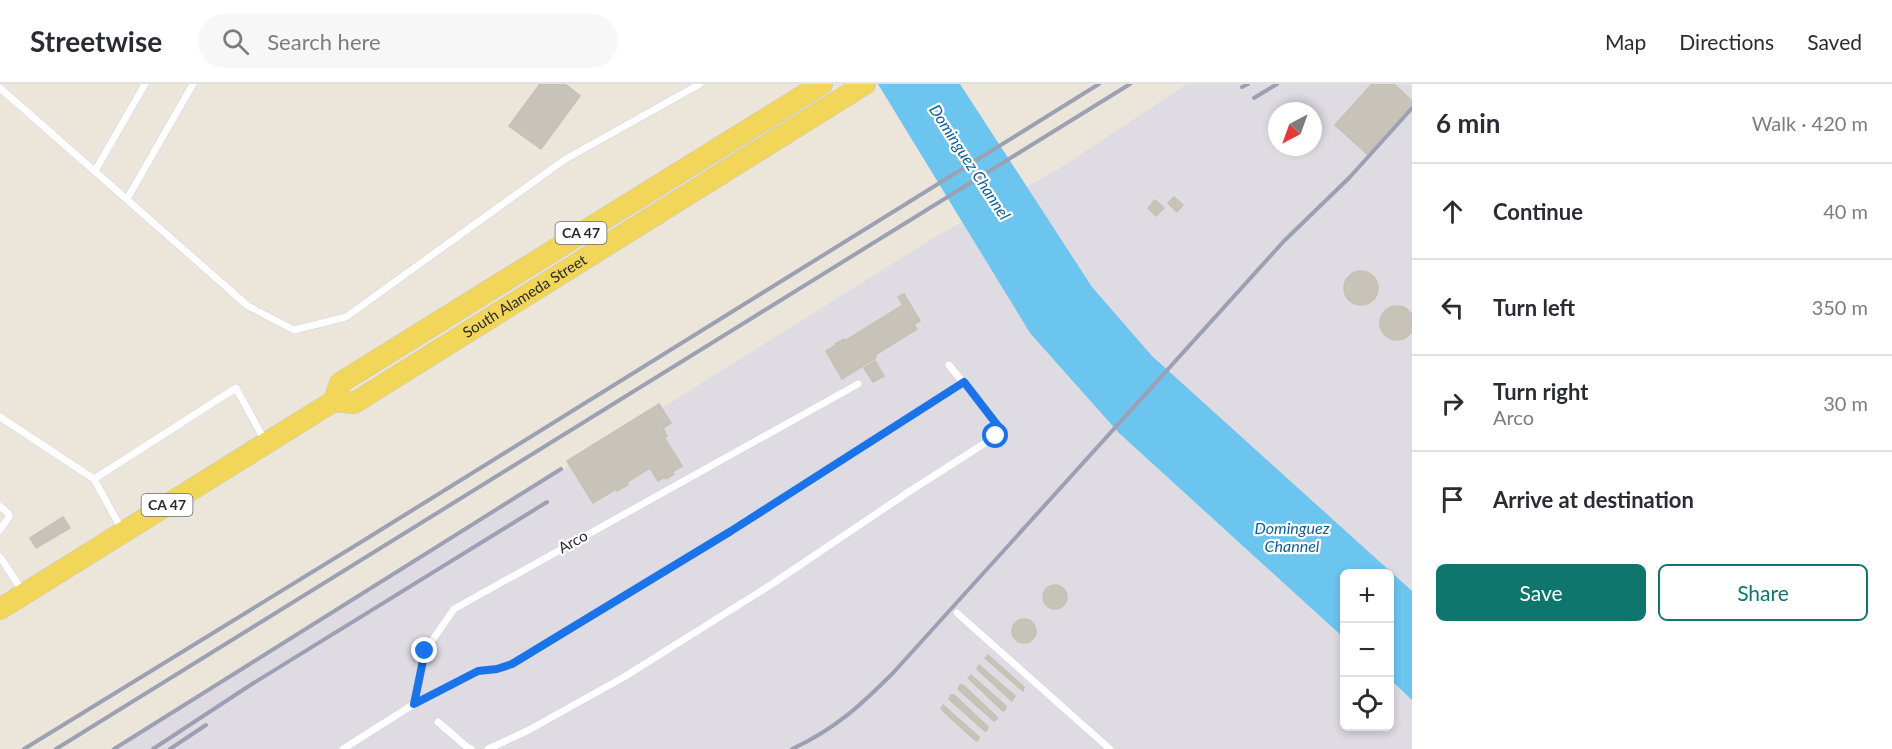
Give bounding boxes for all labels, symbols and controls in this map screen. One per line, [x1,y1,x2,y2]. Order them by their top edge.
search box [198,14,618,68]
text: Streetwise [30,24,162,58]
icon: search [219,25,252,58]
text: Search here [267,28,381,55]
text: Map [1605,29,1646,54]
text: Directions [1679,29,1774,54]
text: Saved [1807,29,1862,54]
water label: Dominguez Channel [926,101,1015,223]
north arrow [1268,102,1322,156]
text: 6 min [1436,107,1500,139]
text: Walk · 420 m [1752,111,1868,135]
icon: ahead [1436,195,1469,228]
text: Continue [1493,198,1583,225]
text: 40 m [1823,199,1868,223]
road number: CA 47 [556,222,606,244]
street label: South Alameda Street [459,250,590,341]
icon: left [1436,291,1469,324]
text: Turn left [1493,294,1575,321]
text: 350 m [1812,295,1868,319]
text: Turn right [1493,378,1588,405]
icon: right [1436,387,1469,420]
text: 30 m [1823,391,1868,415]
text: Arco [1493,405,1534,429]
route start [982,422,1008,448]
icon: arrive [1436,483,1469,516]
text: Arrive at destination [1493,486,1694,513]
road number: CA 47 [142,494,192,516]
water label: Dominguez Channel [1255,518,1330,555]
street label: Arco [555,526,590,556]
button: Save [1436,564,1646,621]
button: Share [1658,564,1868,621]
map controls [1340,569,1394,731]
button: + [1340,569,1394,623]
button: − [1340,623,1394,677]
route end [411,637,437,663]
button: locate [1340,677,1394,731]

